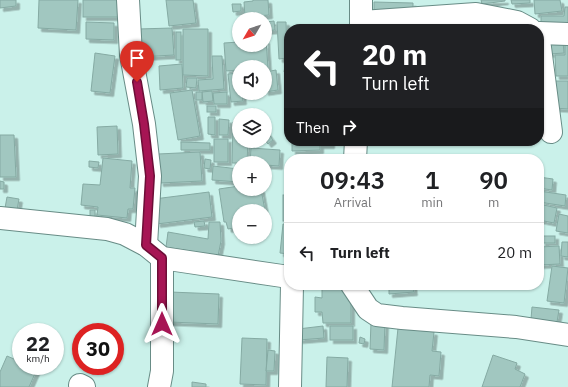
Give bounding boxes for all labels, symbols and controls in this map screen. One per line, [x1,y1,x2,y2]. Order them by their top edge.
north arrow [232,12,272,52]
map controls [232,12,272,244]
text: 20 m [362,36,427,73]
icon: left [296,40,348,92]
pin [120,41,154,82]
icon: arrive [126,47,148,69]
button: sound [232,60,272,100]
text: Turn left [362,72,430,95]
button: layers [232,108,272,148]
icon: right [338,116,360,138]
text: Then [296,118,330,137]
button: + [232,156,272,196]
text: 09:43 [320,164,385,196]
text: 1 [425,164,439,196]
text: 90 [479,164,508,196]
text: Arrival [334,194,372,211]
text: min [421,194,443,211]
text: m [488,194,499,211]
button: − [232,204,272,244]
icon: left [296,242,318,264]
text: Turn left [330,243,390,262]
text: 20 m [497,243,532,262]
position arrow [141,303,183,345]
speed limit sign: 30 [72,323,124,375]
text: 22 [26,330,50,357]
text: km/h [26,352,50,365]

